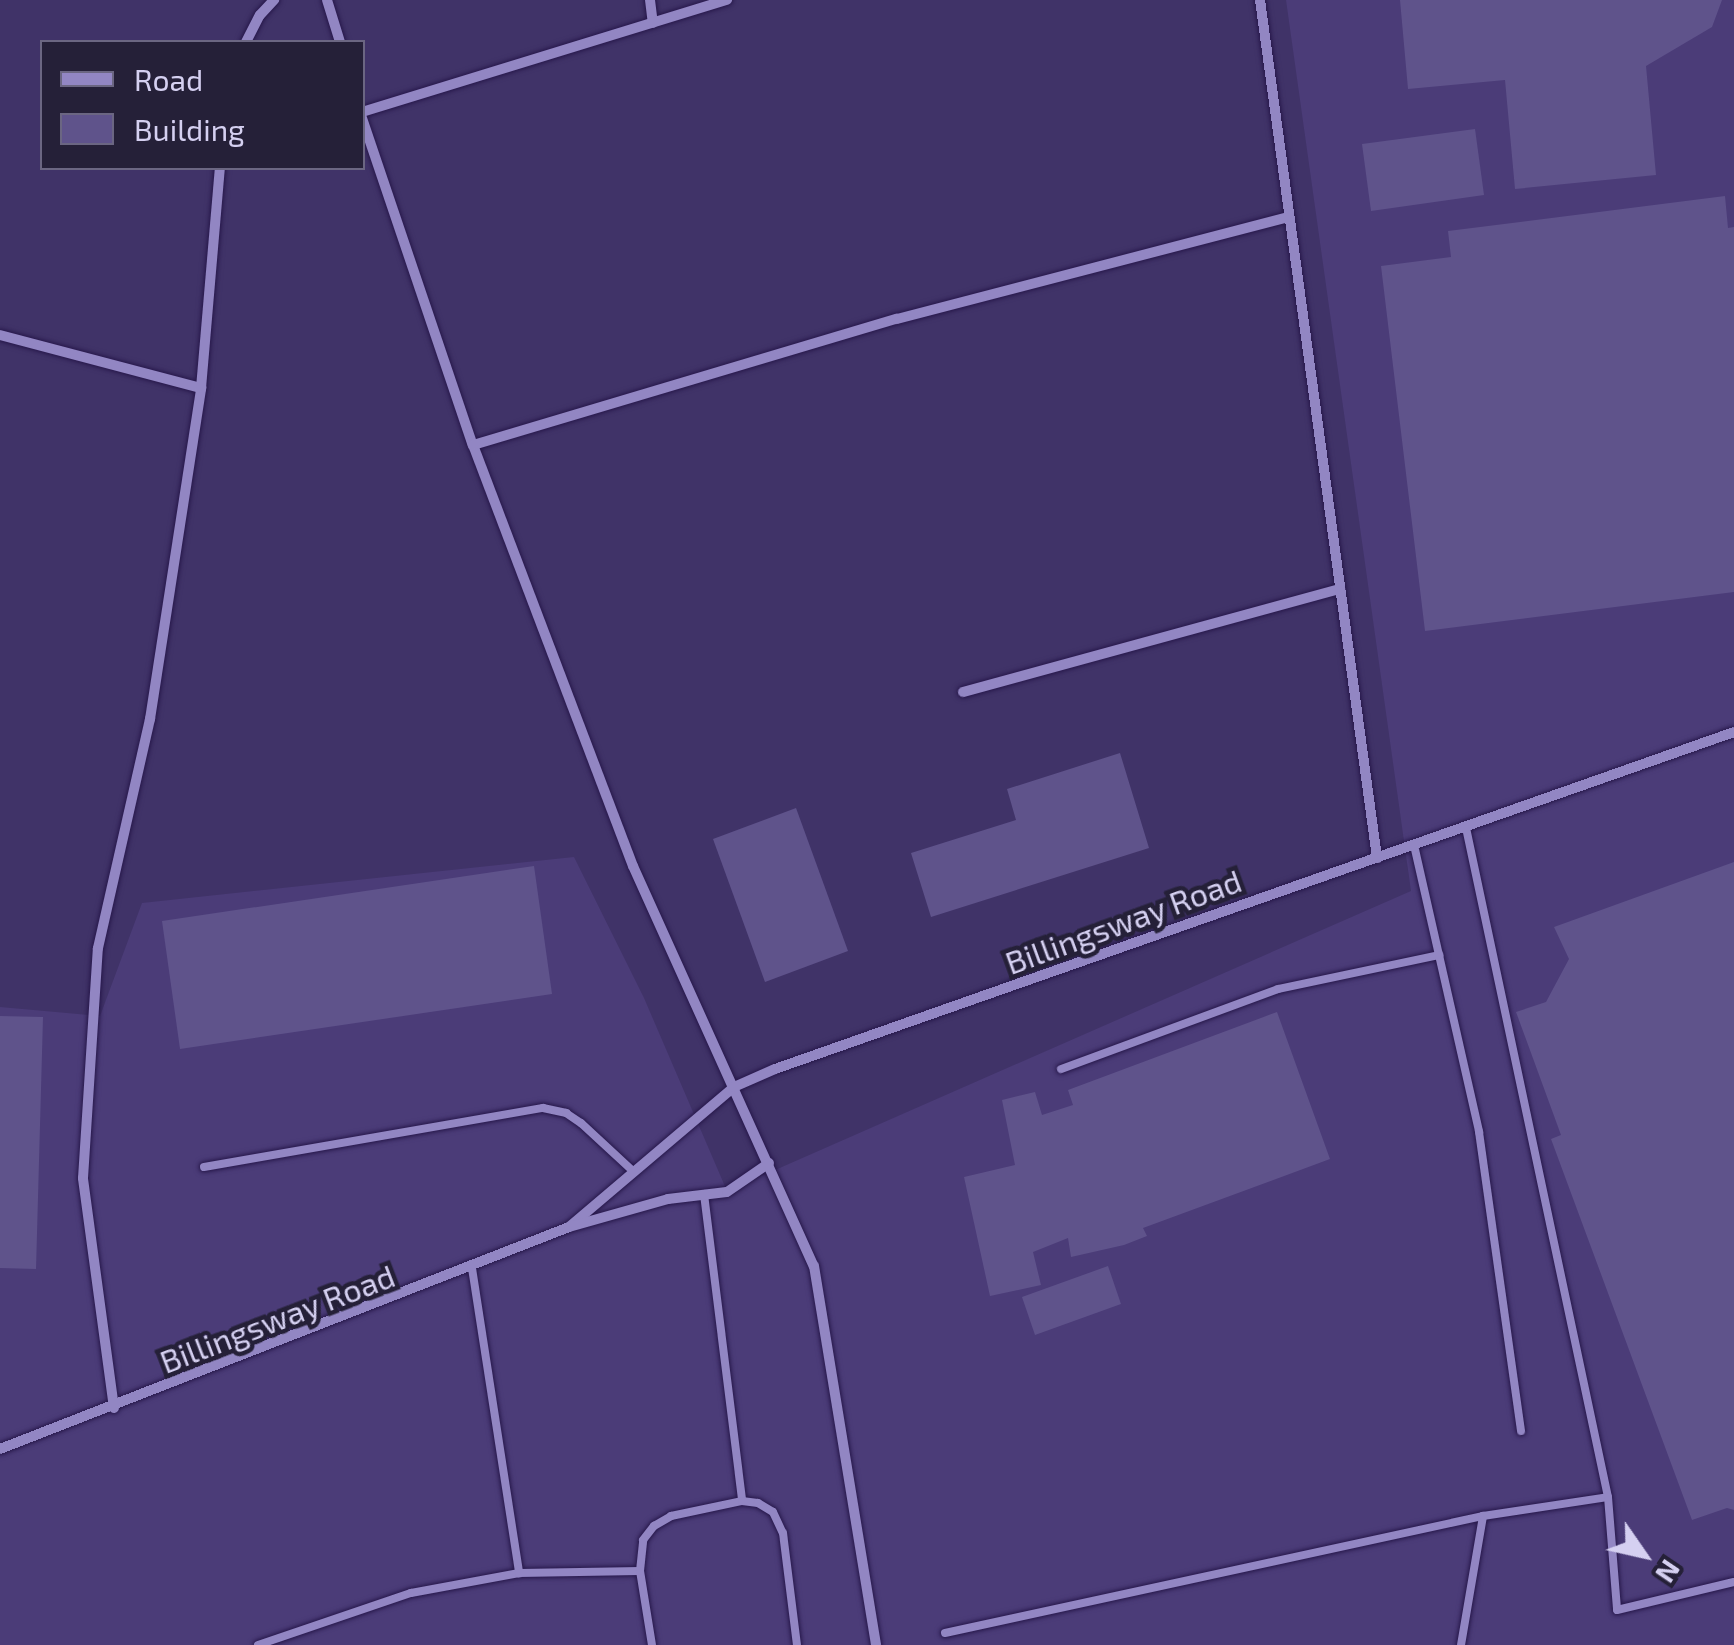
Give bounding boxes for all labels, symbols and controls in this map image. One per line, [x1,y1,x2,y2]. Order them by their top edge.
legend [40,40,365,170]
text: Road [134,61,203,97]
text: Building [134,111,245,147]
street label: Billingsway Road [999,860,1247,982]
street label: Billingsway Road [154,1255,400,1381]
north arrow [1594,1505,1694,1605]
text: N [1649,1554,1689,1590]

